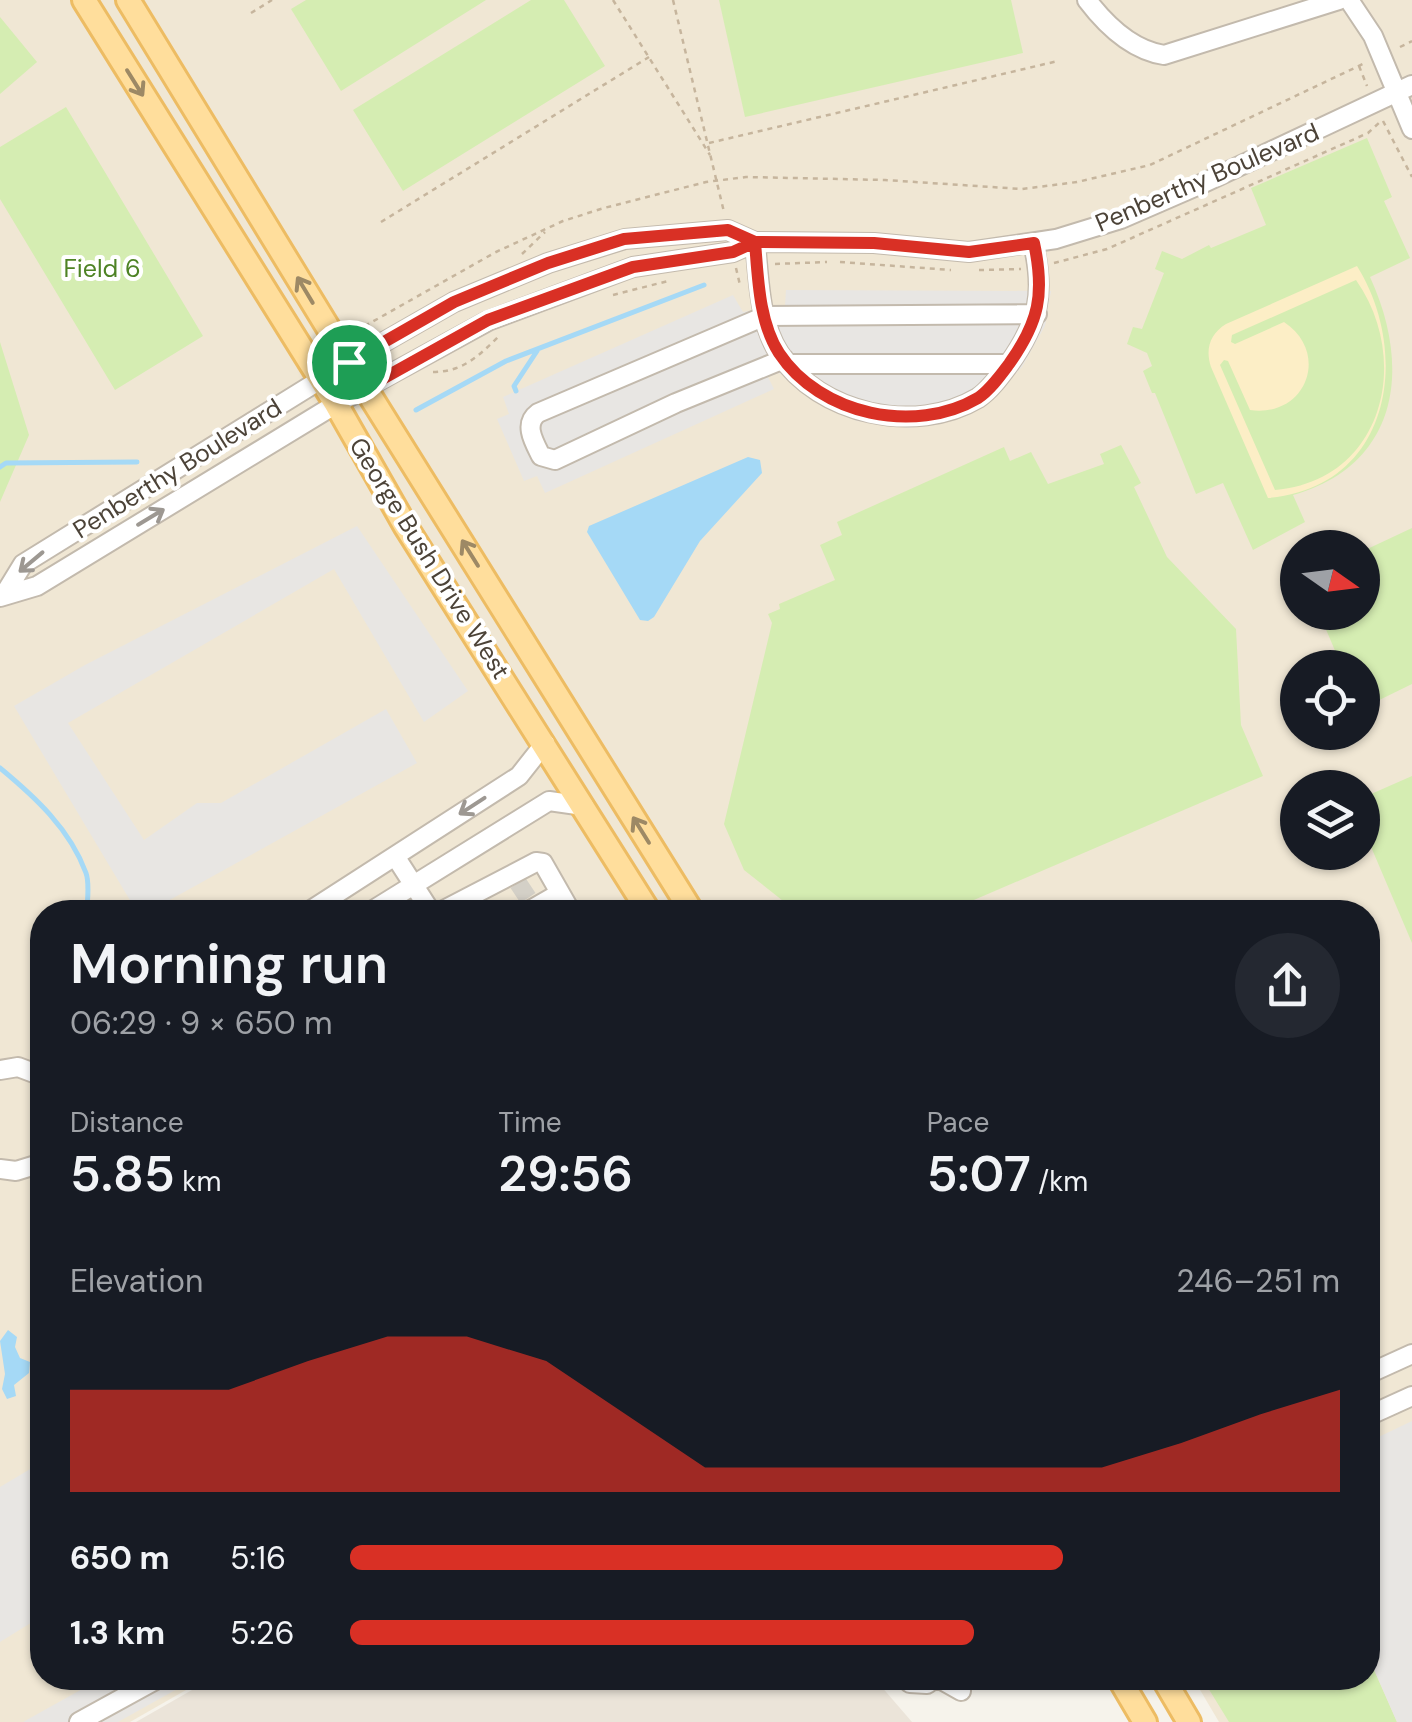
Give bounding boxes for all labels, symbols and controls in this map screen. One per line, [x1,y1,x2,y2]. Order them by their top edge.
one-way arrow [125,68,146,97]
street label: Penberthy Boulevard [1090,115,1324,240]
park label: Field 6 [63,252,141,285]
one-way arrow [295,276,315,305]
pin [307,320,392,405]
icon: arrive [322,335,377,390]
street label: Penberthy Boulevard [67,391,288,546]
street label: George Bush Drive West [342,431,517,685]
one-way arrow [136,507,165,527]
north arrow [1280,530,1380,630]
map controls [1280,530,1380,870]
one-way arrow [460,539,480,568]
one-way arrow [19,550,44,573]
button: locate [1280,650,1380,750]
button: layers [1280,770,1380,870]
one-way arrow [458,796,487,817]
one-way arrow [631,816,651,844]
text: Morning run [70,928,388,1000]
button: share [1235,933,1340,1038]
text: 06:29 · 9 × 650 m [70,1002,333,1044]
text: Distance [70,1104,184,1141]
text: Time [498,1104,562,1141]
text: Pace [927,1104,989,1141]
text: 5.85 [70,1141,175,1207]
text: 29:56 [498,1141,633,1207]
text: 5:07 [927,1141,1031,1207]
text: km [175,1163,221,1200]
text: /km [1031,1163,1088,1200]
text: Elevation [70,1260,203,1302]
text: 246–251 m [1176,1260,1340,1302]
text: 650 m [70,1537,170,1579]
text: 5:16 [230,1537,286,1579]
text: 1.3 km [70,1612,165,1654]
text: 5:26 [230,1612,295,1654]

